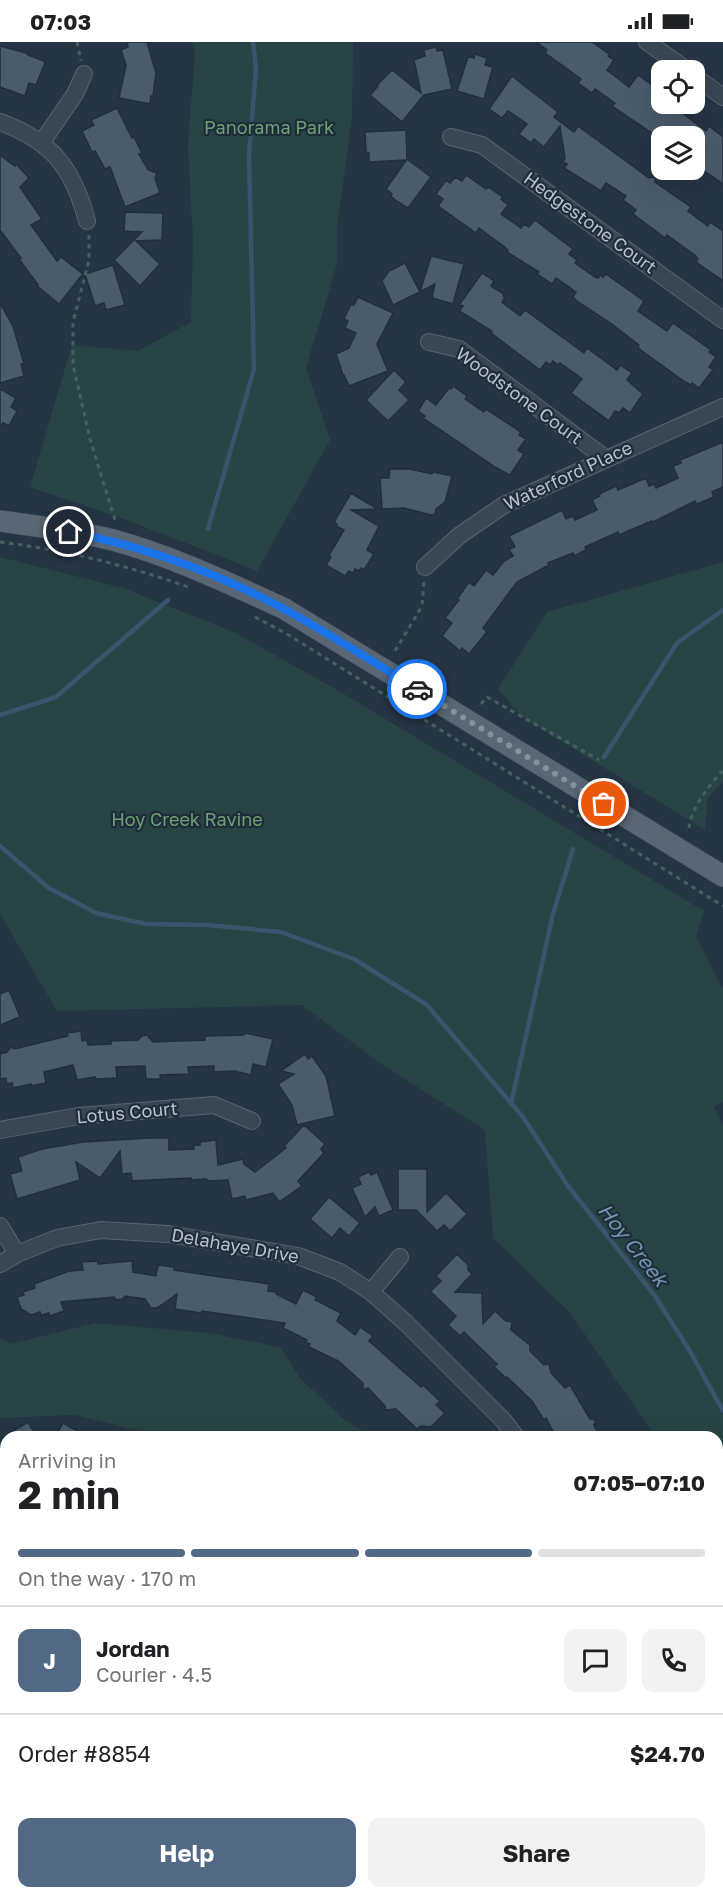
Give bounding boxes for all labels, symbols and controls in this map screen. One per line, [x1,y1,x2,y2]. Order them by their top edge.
text: 07:03 [30,8,91,35]
map controls [651,60,705,180]
button: locate [651,60,705,114]
park label: Panorama Park [204,116,334,138]
button: layers [651,126,705,180]
street label: Hedgestone Court [520,167,661,278]
street label: Woodstone Court [452,342,587,449]
street label: Waterford Place [500,436,635,514]
pin [43,506,94,557]
icon: home [52,515,85,548]
courier [387,659,447,719]
icon: car [401,673,434,706]
pin [578,778,629,829]
icon: bag [587,787,620,820]
park label: Hoy Creek Ravine [111,808,263,830]
street label: Lotus Court [75,1097,178,1127]
water label: Hoy Creek [593,1198,675,1293]
street label: Delahaye Drive [170,1223,301,1267]
text: Arriving in [18,1448,116,1472]
text: 07:05–07:10 [573,1469,705,1496]
text: 2 min [18,1471,120,1518]
text: On the way · 170 m [18,1566,196,1590]
button: chat [564,1629,627,1692]
button: phone [642,1629,705,1692]
text: Jordan [96,1635,170,1662]
text: J [43,1647,56,1674]
text: Courier · 4.5 [96,1662,212,1686]
text: Order #8854 [18,1740,151,1767]
text: $24.70 [630,1740,705,1767]
button: Help [18,1818,356,1887]
button: Share [368,1818,705,1887]

